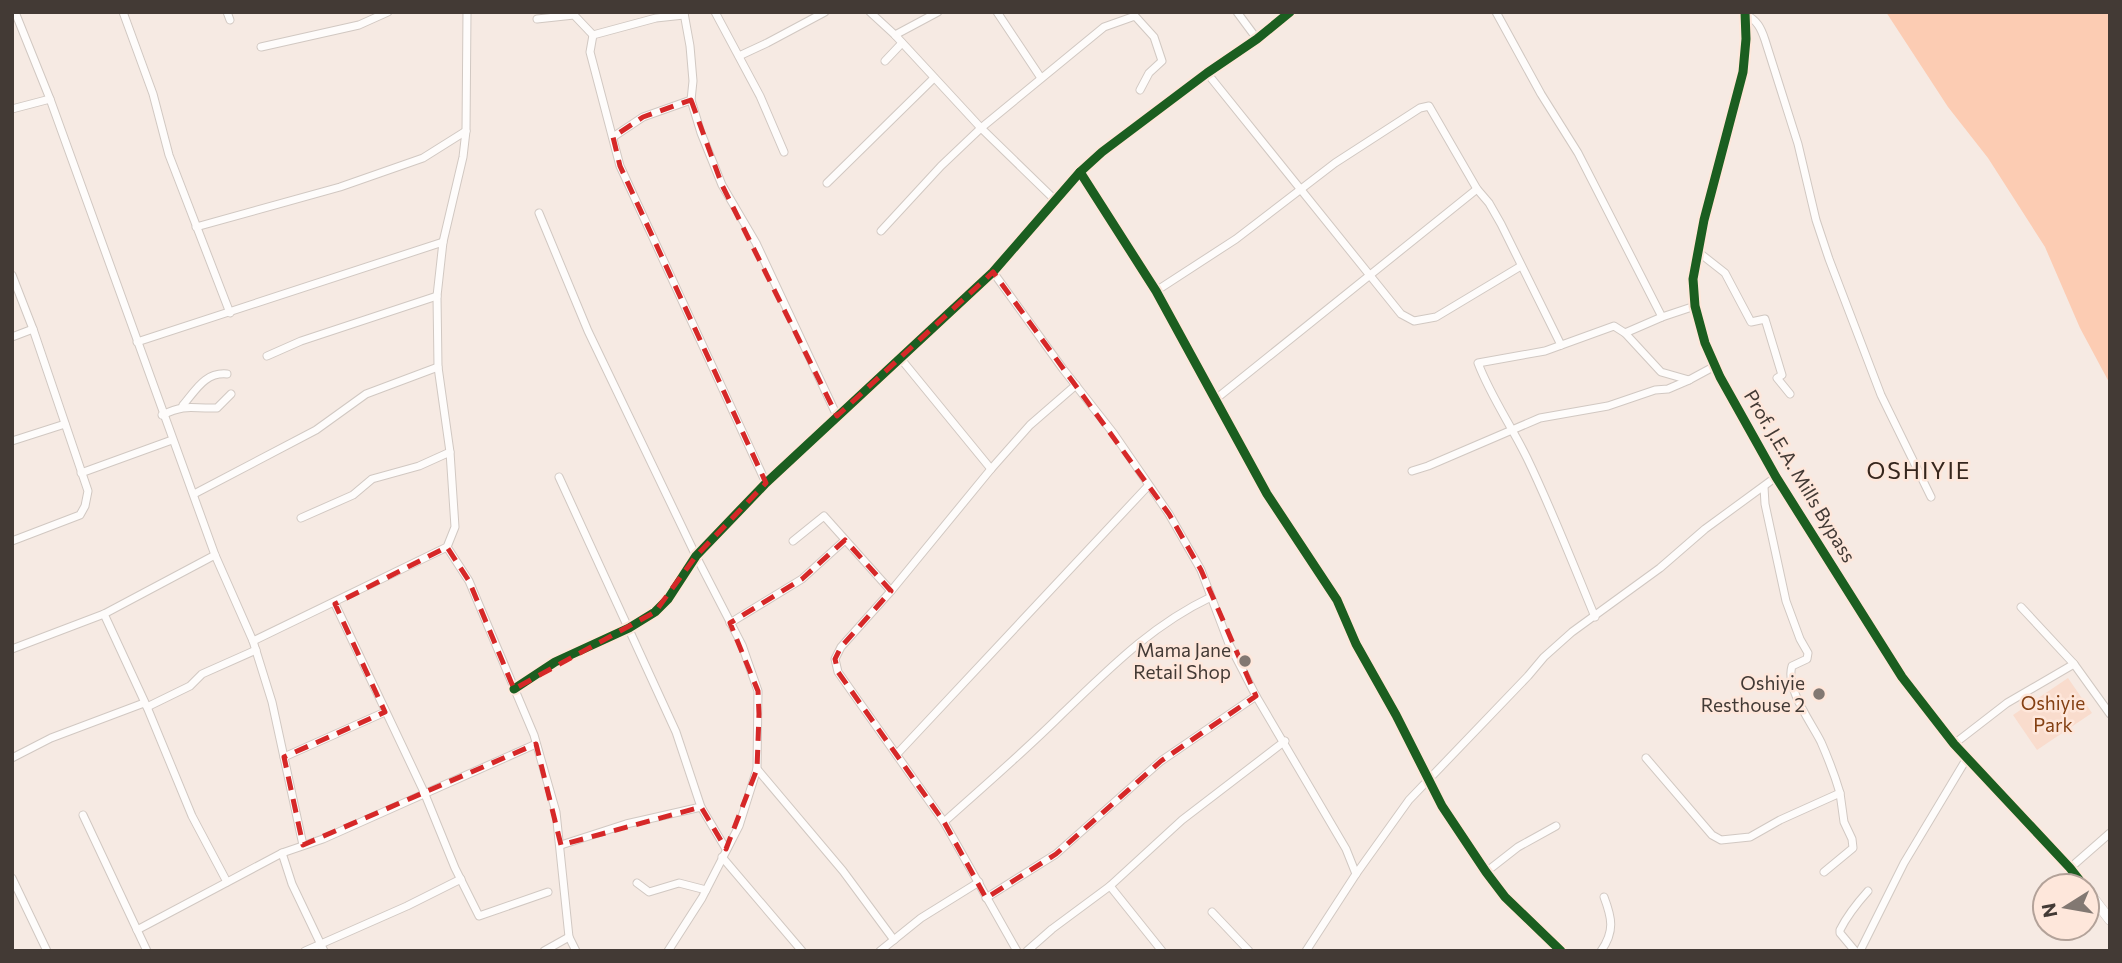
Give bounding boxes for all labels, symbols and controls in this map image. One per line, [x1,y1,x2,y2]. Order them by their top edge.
street label: Prof. J.E.A. Mills Bypass [1740,385,1861,566]
district label: OSHIYIE [1866,456,1972,484]
place label: Mama Jane Retail Shop [1133,638,1231,683]
marker: Mama Jane Retail Shop [1237,653,1253,669]
place label: Oshiyie Resthouse 2 [1701,671,1805,716]
marker: Oshiyie Resthouse 2 [1811,686,1827,702]
park label: Oshiyie Park [2021,691,2085,736]
north arrow [2031,872,2101,942]
text: N [2036,901,2061,920]

